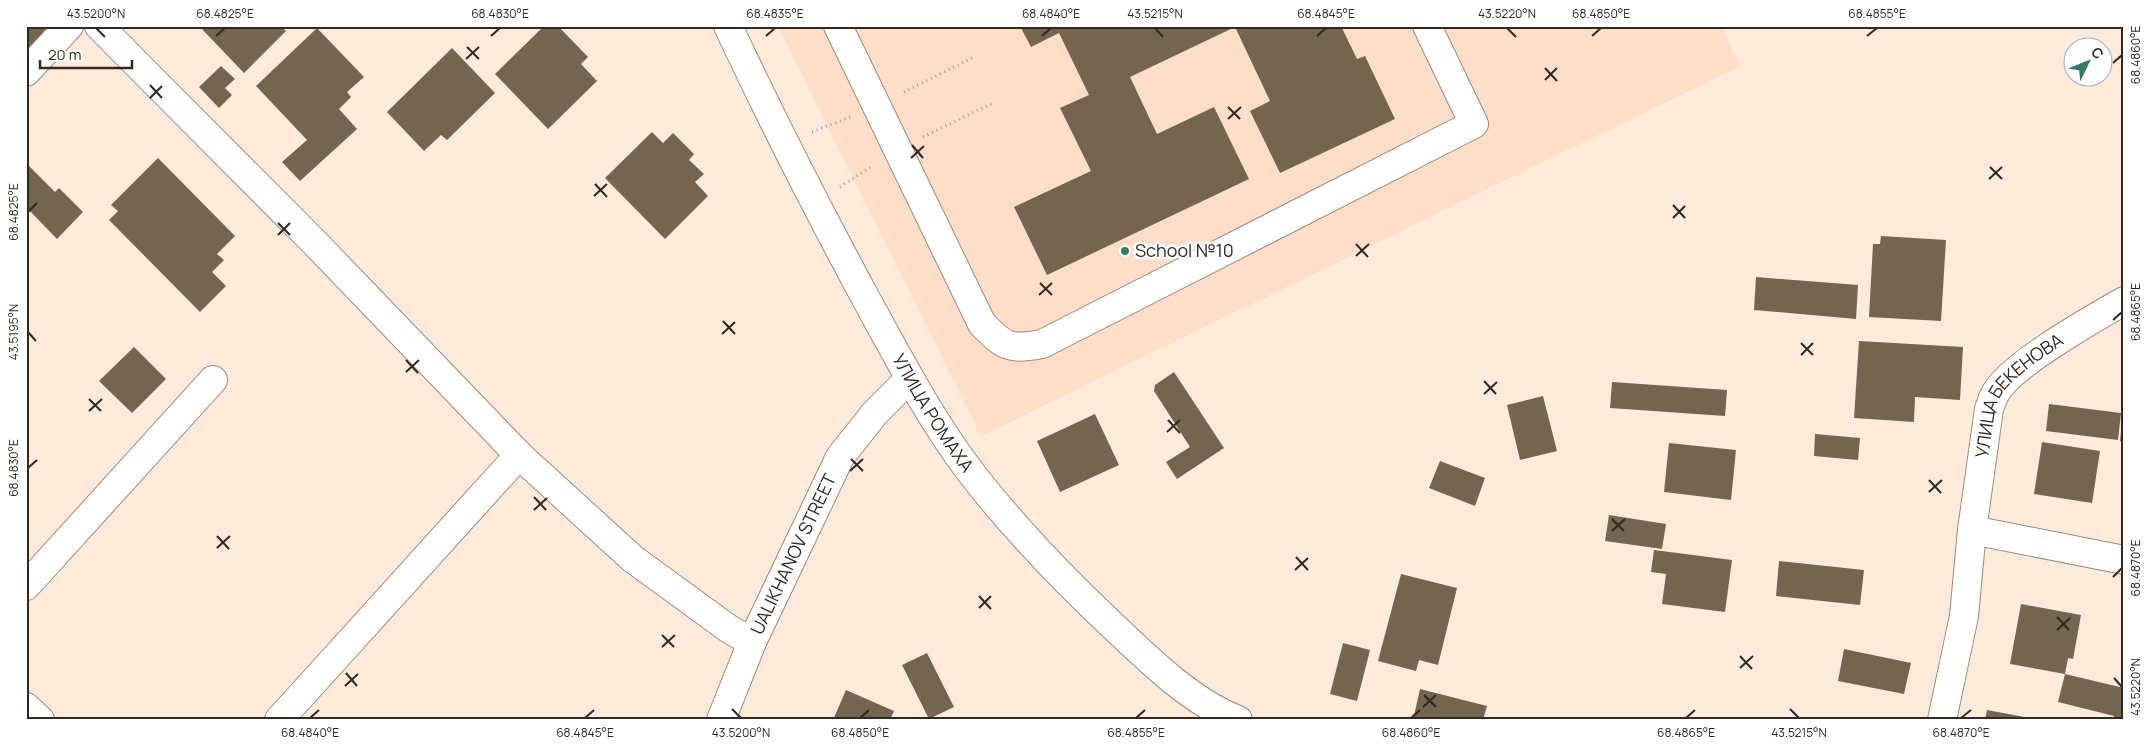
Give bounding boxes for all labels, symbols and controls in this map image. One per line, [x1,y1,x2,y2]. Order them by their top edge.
text: 43.5200°N [67,5,125,22]
text: 68.4825°E [196,5,254,22]
text: 68.4830°E [471,5,529,22]
text: 68.4835°E [746,5,804,22]
text: 68.4840°E [1022,5,1080,22]
text: 43.5215°N [1127,5,1183,22]
text: 68.4845°E [1297,5,1355,22]
text: 43.5220°N [1478,5,1536,22]
text: 68.4850°E [1572,5,1630,22]
text: 68.4855°E [1848,5,1906,22]
text: 68.4860°E [2127,26,2144,84]
scale bar [40,38,132,70]
north arrow [2062,38,2112,88]
text: С [2087,43,2108,63]
text: 20 m [48,44,81,65]
text: 68.4825°E [5,183,22,241]
place label: School №10 [1135,238,1234,262]
marker: School №10 [1119,245,1131,257]
text: 68.4865°E [2127,283,2144,341]
text: 43.5195°N [5,304,22,360]
street label: УЛИЦА БЕКЕНОВА [1969,327,2068,459]
street label: УЛИЦА РОМАХА [887,349,980,477]
text: 68.4830°E [5,439,22,497]
street label: UALIKHANOV STREET [744,469,841,638]
text: 68.4870°E [2127,539,2144,597]
text: 43.5220°N [2127,658,2144,716]
text: 68.4840°E [281,724,339,741]
text: 68.4845°E [556,724,614,741]
text: 43.5200°N [712,724,770,741]
text: 68.4850°E [831,724,889,741]
text: 68.4855°E [1107,724,1165,741]
text: 68.4860°E [1382,724,1440,741]
text: 68.4865°E [1657,724,1715,741]
text: 43.5215°N [1771,724,1827,741]
text: 68.4870°E [1932,724,1990,741]

